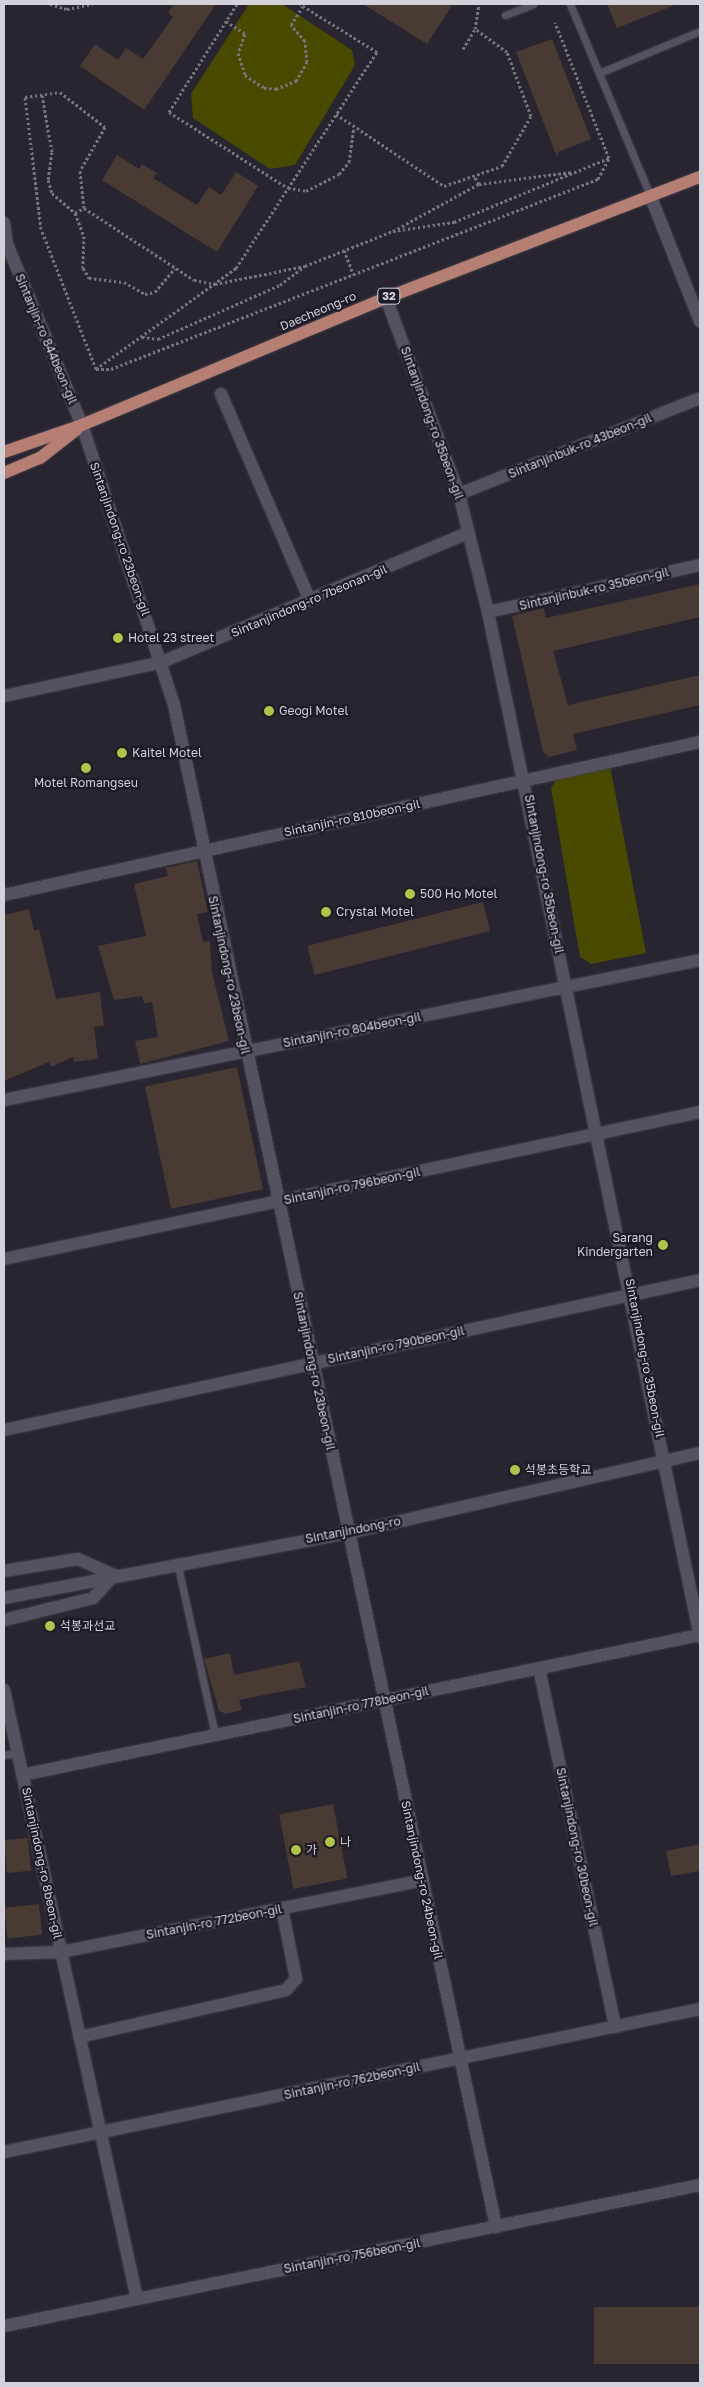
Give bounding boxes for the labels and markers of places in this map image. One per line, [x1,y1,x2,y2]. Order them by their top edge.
place label: Hotel 23 street [128,631,214,645]
marker: Hotel 23 street [112,632,124,644]
place label: Geogi Motel [279,704,348,718]
marker: Geogi Motel [263,705,275,717]
place label: Kaitel Motel [132,746,202,760]
marker: Kaitel Motel [116,747,128,759]
marker: Motel Romangseu [80,762,92,774]
place label: Motel Romangseu [34,776,138,790]
place label: 500 Ho Motel [420,887,497,901]
marker: 500 Ho Motel [404,888,416,900]
place label: Crystal Motel [336,905,414,919]
marker: Crystal Motel [320,906,332,918]
place label: Sarang Kindergarten [577,1231,653,1259]
marker: Sarang Kindergarten [657,1239,669,1251]
place label: 석봉초등학교 [525,1463,591,1477]
marker: 석봉초등학교 [509,1464,521,1476]
place label: 석봉과선교 [60,1619,115,1633]
marker: 석봉과선교 [44,1620,56,1632]
place label: 나 [340,1835,351,1849]
marker: 나 [324,1836,336,1848]
place label: 가 [306,1843,317,1857]
marker: 가 [290,1844,302,1856]

